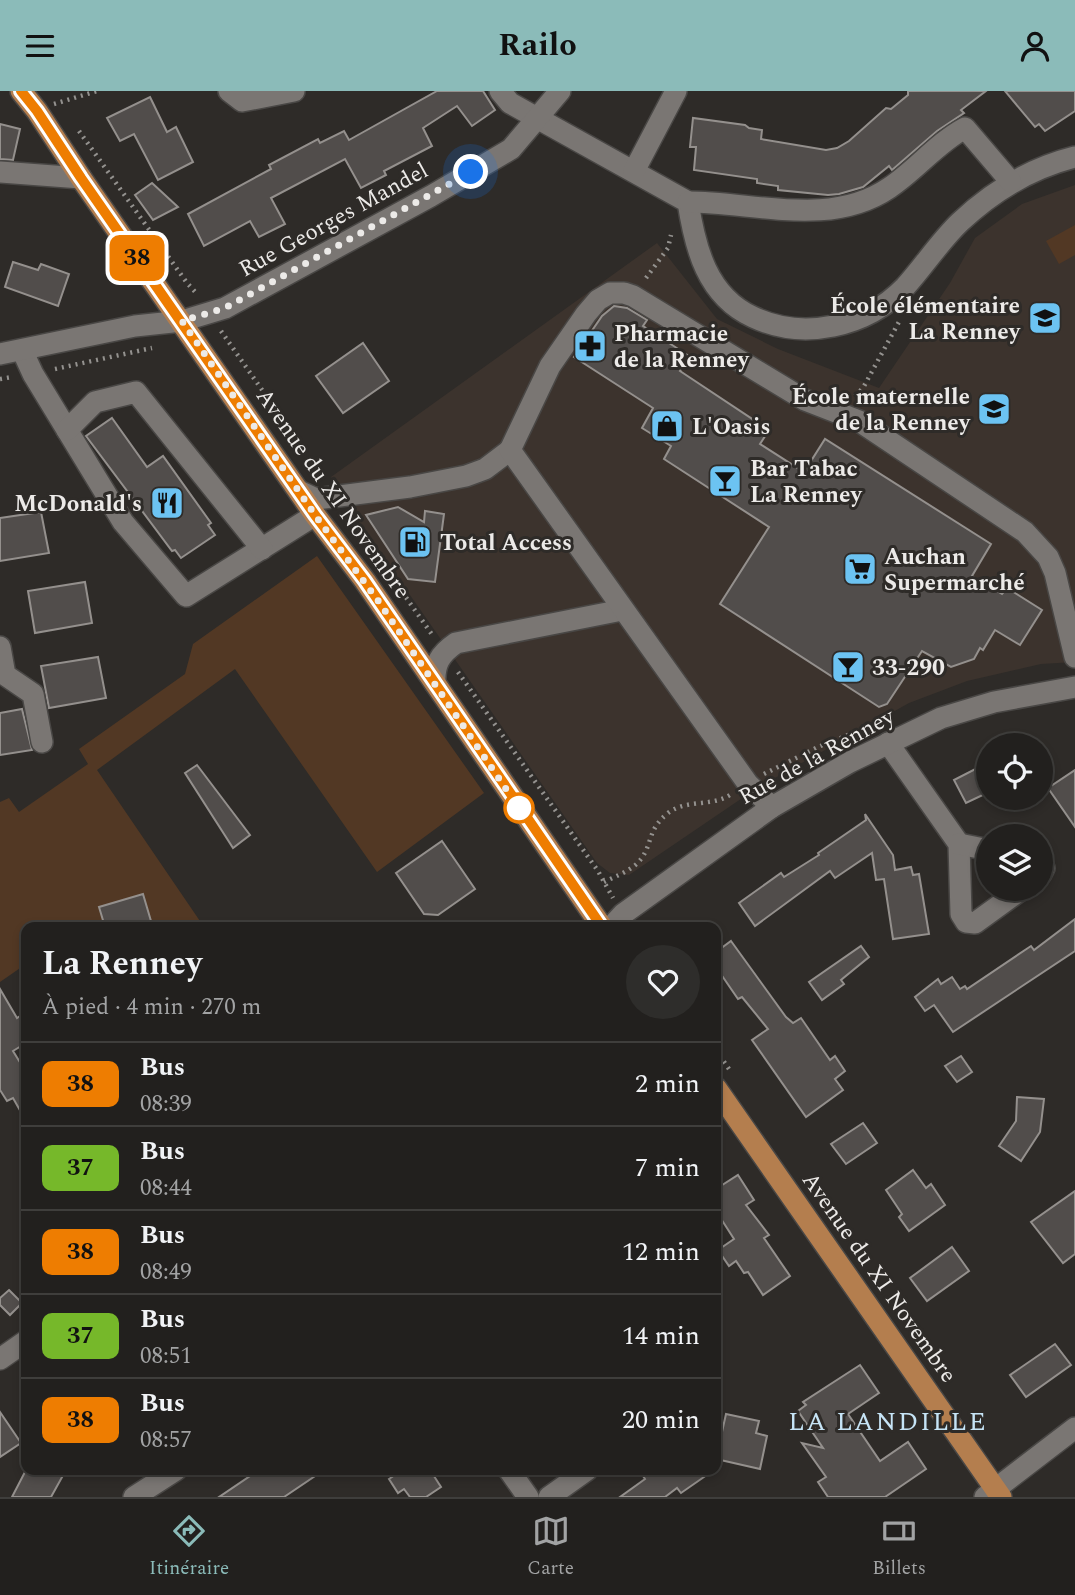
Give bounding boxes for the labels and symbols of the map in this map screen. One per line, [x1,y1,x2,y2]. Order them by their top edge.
street label: Rue Georges Mandel [233,154,435,287]
your location [453,154,488,189]
line badge: 38 [106,235,168,281]
place label: École élémentaire La Renney [830,289,1021,350]
school or university icon: École élémentaire La Renney [1026,299,1064,337]
place label: Pharmacie de la Renney [614,317,750,378]
pharmacy icon: Pharmacie de la Renney [571,327,609,365]
place label: École maternelle de la Renney [792,380,971,441]
street label: Avenue du XI Novembre [247,381,419,607]
school or university icon: École maternelle de la Renney [975,390,1013,428]
shop icon: L'Oasis [648,407,686,445]
place label: L'Oasis [692,410,770,445]
place label: Bar Tabac La Renney [750,452,863,513]
bar icon: Bar Tabac La Renney [706,462,744,500]
restaurant icon: McDonald's [148,484,186,522]
place label: McDonald's [14,487,142,522]
fuel station icon: Total Access [396,523,434,561]
place label: Total Access [440,526,572,561]
place label: Auchan Supermarché [884,540,1025,601]
supermarket icon: Auchan Supermarché [841,550,879,588]
bar icon: 33-290 [829,648,867,686]
place label: 33-290 [872,651,945,686]
street label: Rue de la Renney [732,699,902,815]
unlabelled marker [504,793,534,823]
street label: Avenue du XI Novembre [793,1165,965,1391]
district label: LA LANDILLE [788,1402,988,1442]

